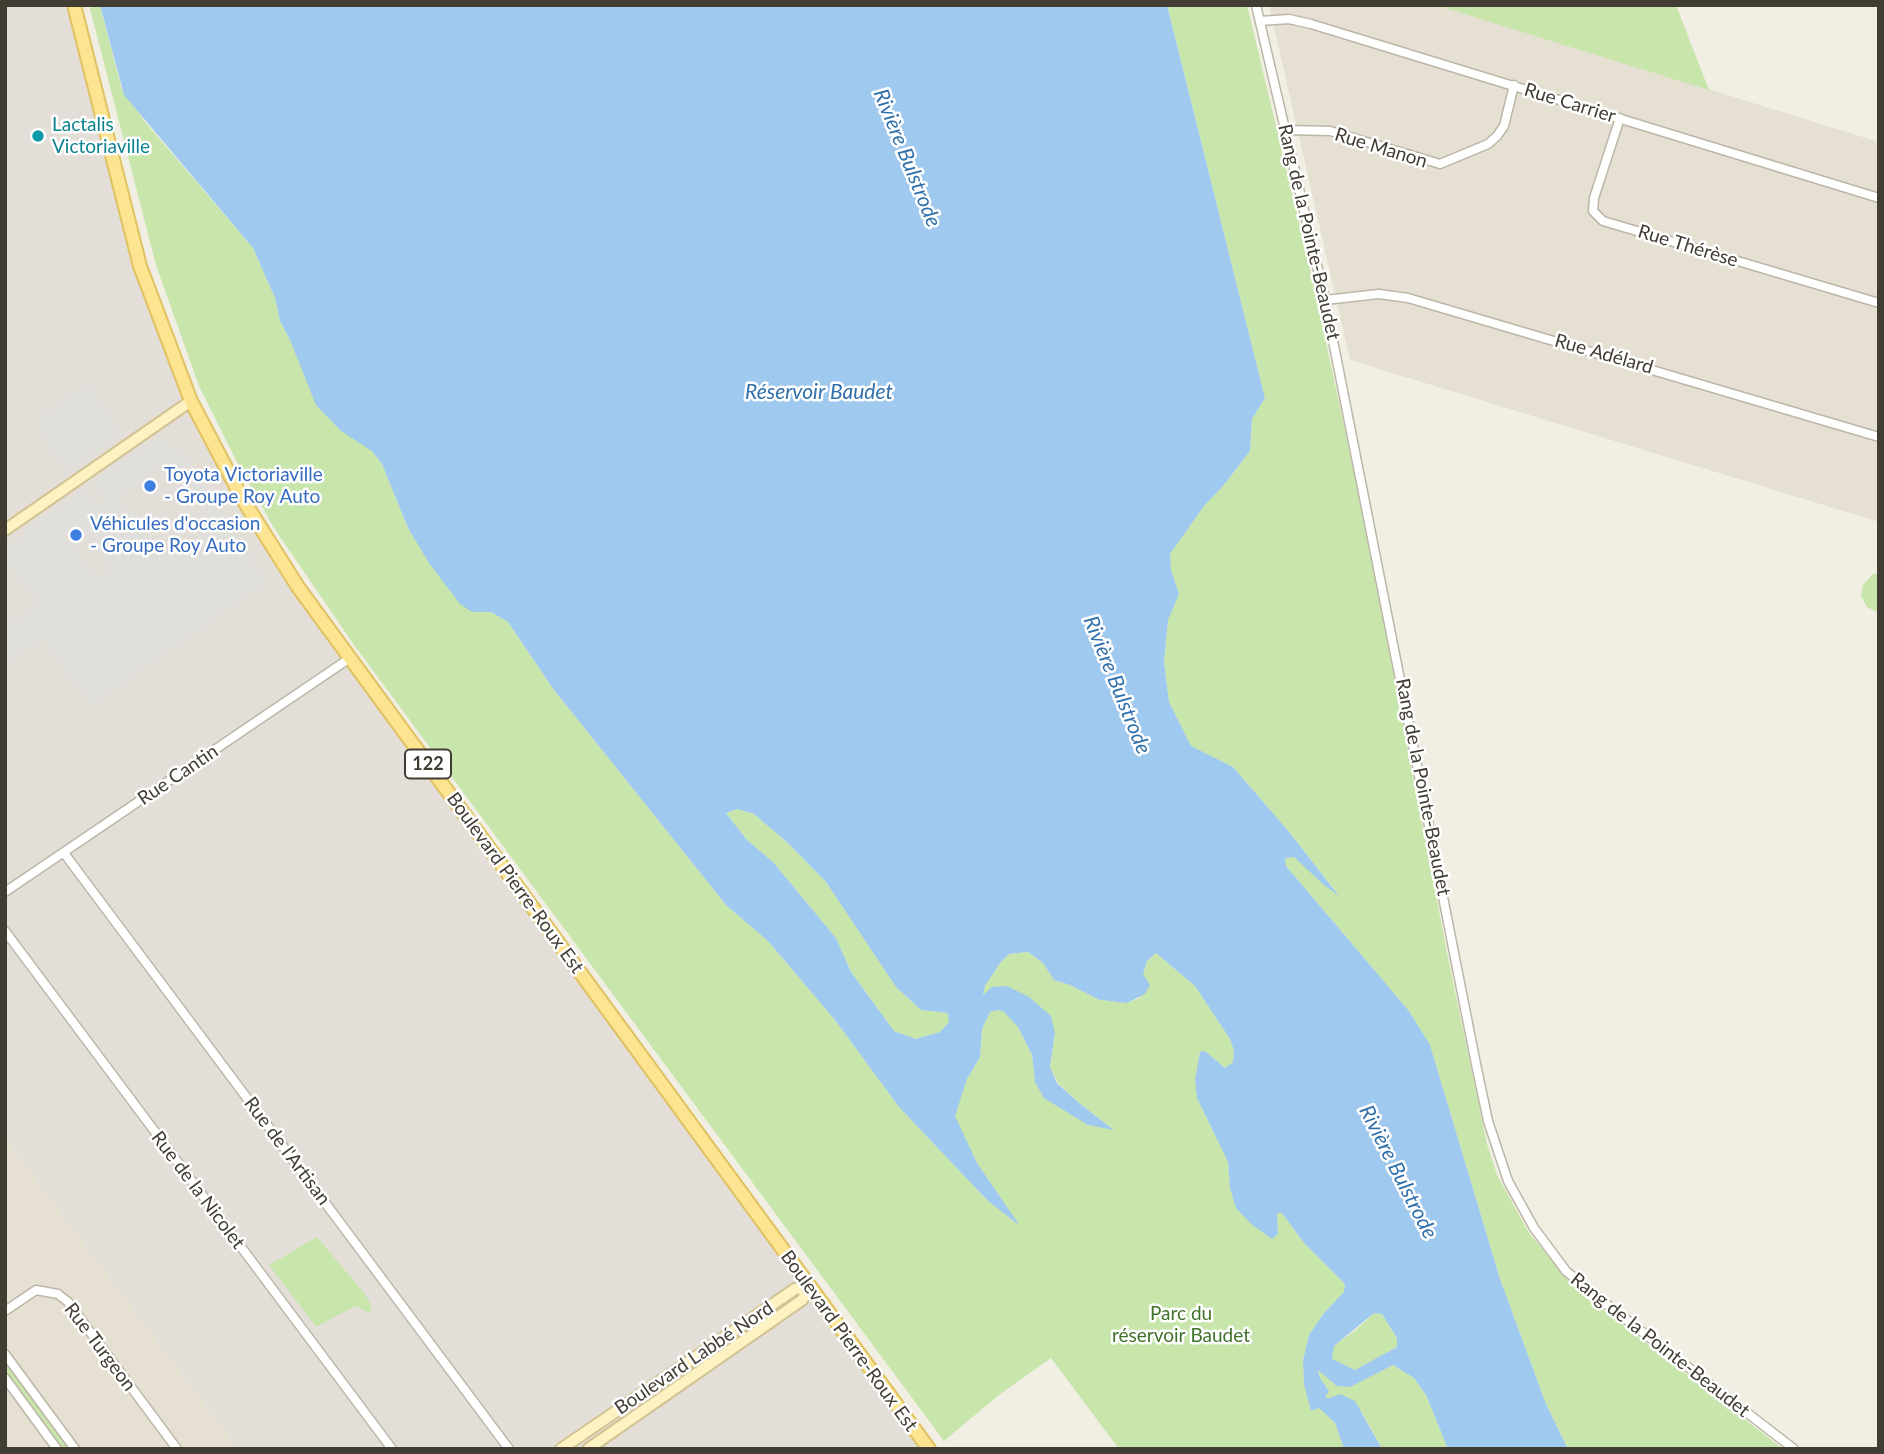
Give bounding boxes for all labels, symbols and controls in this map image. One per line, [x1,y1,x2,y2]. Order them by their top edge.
street label: Rue Carrier [1521,78,1619,128]
water label: Rivière Bulstrode [868,85,946,231]
place label: Lactalis Victoriaville [52,114,150,158]
street label: Rang de la Pointe-Beaudet [1273,122,1345,342]
street label: Rue Manon [1332,123,1430,173]
marker: Lactalis Victoriaville [30,128,46,144]
street label: Rue Thérèse [1635,220,1741,272]
street label: Rue Adélard [1552,329,1656,379]
water label: Réservoir Baudet [745,379,893,405]
place label: Toyota Victoriaville - Groupe Roy Auto [164,464,323,508]
marker: Toyota Victoriaville - Groupe Roy Auto [142,478,158,494]
place label: Véhicules d'occasion - Groupe Roy Auto [90,513,260,557]
marker: Véhicules d'occasion - Groupe Roy Auto [68,527,84,543]
water label: Rivière Bulstrode [1078,612,1156,758]
street label: Rang de la Pointe-Beaudet [1391,676,1455,898]
street label: Rue Cantin [134,740,222,810]
road number: 122 [405,750,451,778]
street label: Boulevard Pierre-Roux Est [442,788,588,978]
street label: Rue de l'Artisan [239,1092,335,1210]
water label: Rivière Bulstrode [1353,1101,1443,1243]
street label: Rue de la Nicolet [146,1127,250,1253]
street label: Boulevard Pierre-Roux Est [776,1246,922,1436]
street label: Rang de la Pointe-Beaudet [1566,1268,1754,1422]
street label: Boulevard Labbé Nord [610,1296,778,1420]
street label: Rue Turgeon [59,1298,141,1396]
park label: Parc du réservoir Baudet [1112,1303,1250,1347]

